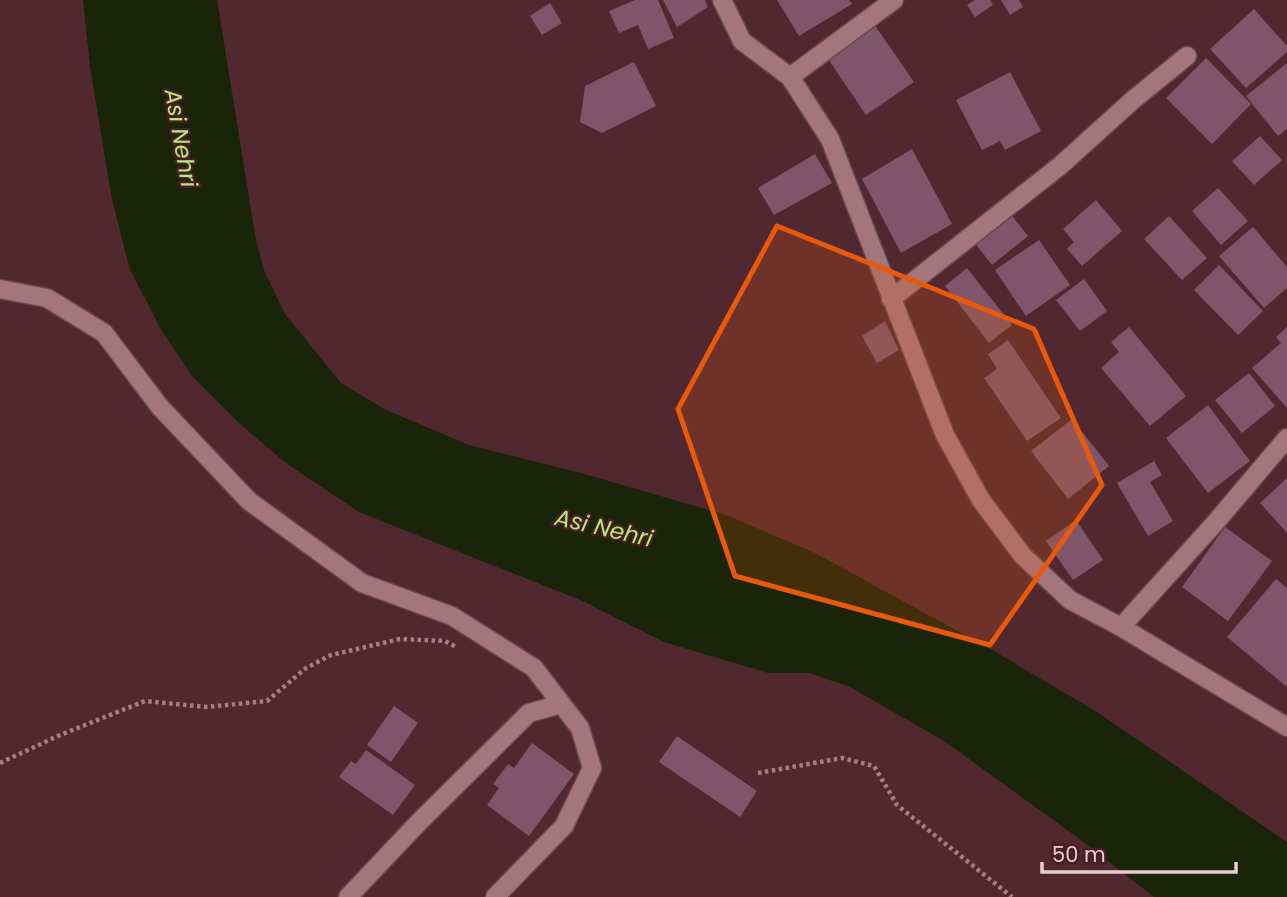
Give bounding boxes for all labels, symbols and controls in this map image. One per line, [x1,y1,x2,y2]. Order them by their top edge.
water label: Asi Nehri [156,85,205,190]
water label: Asi Nehri [551,501,656,555]
scale bar [1042,830,1236,874]
text: 50 m [1052,840,1106,869]

